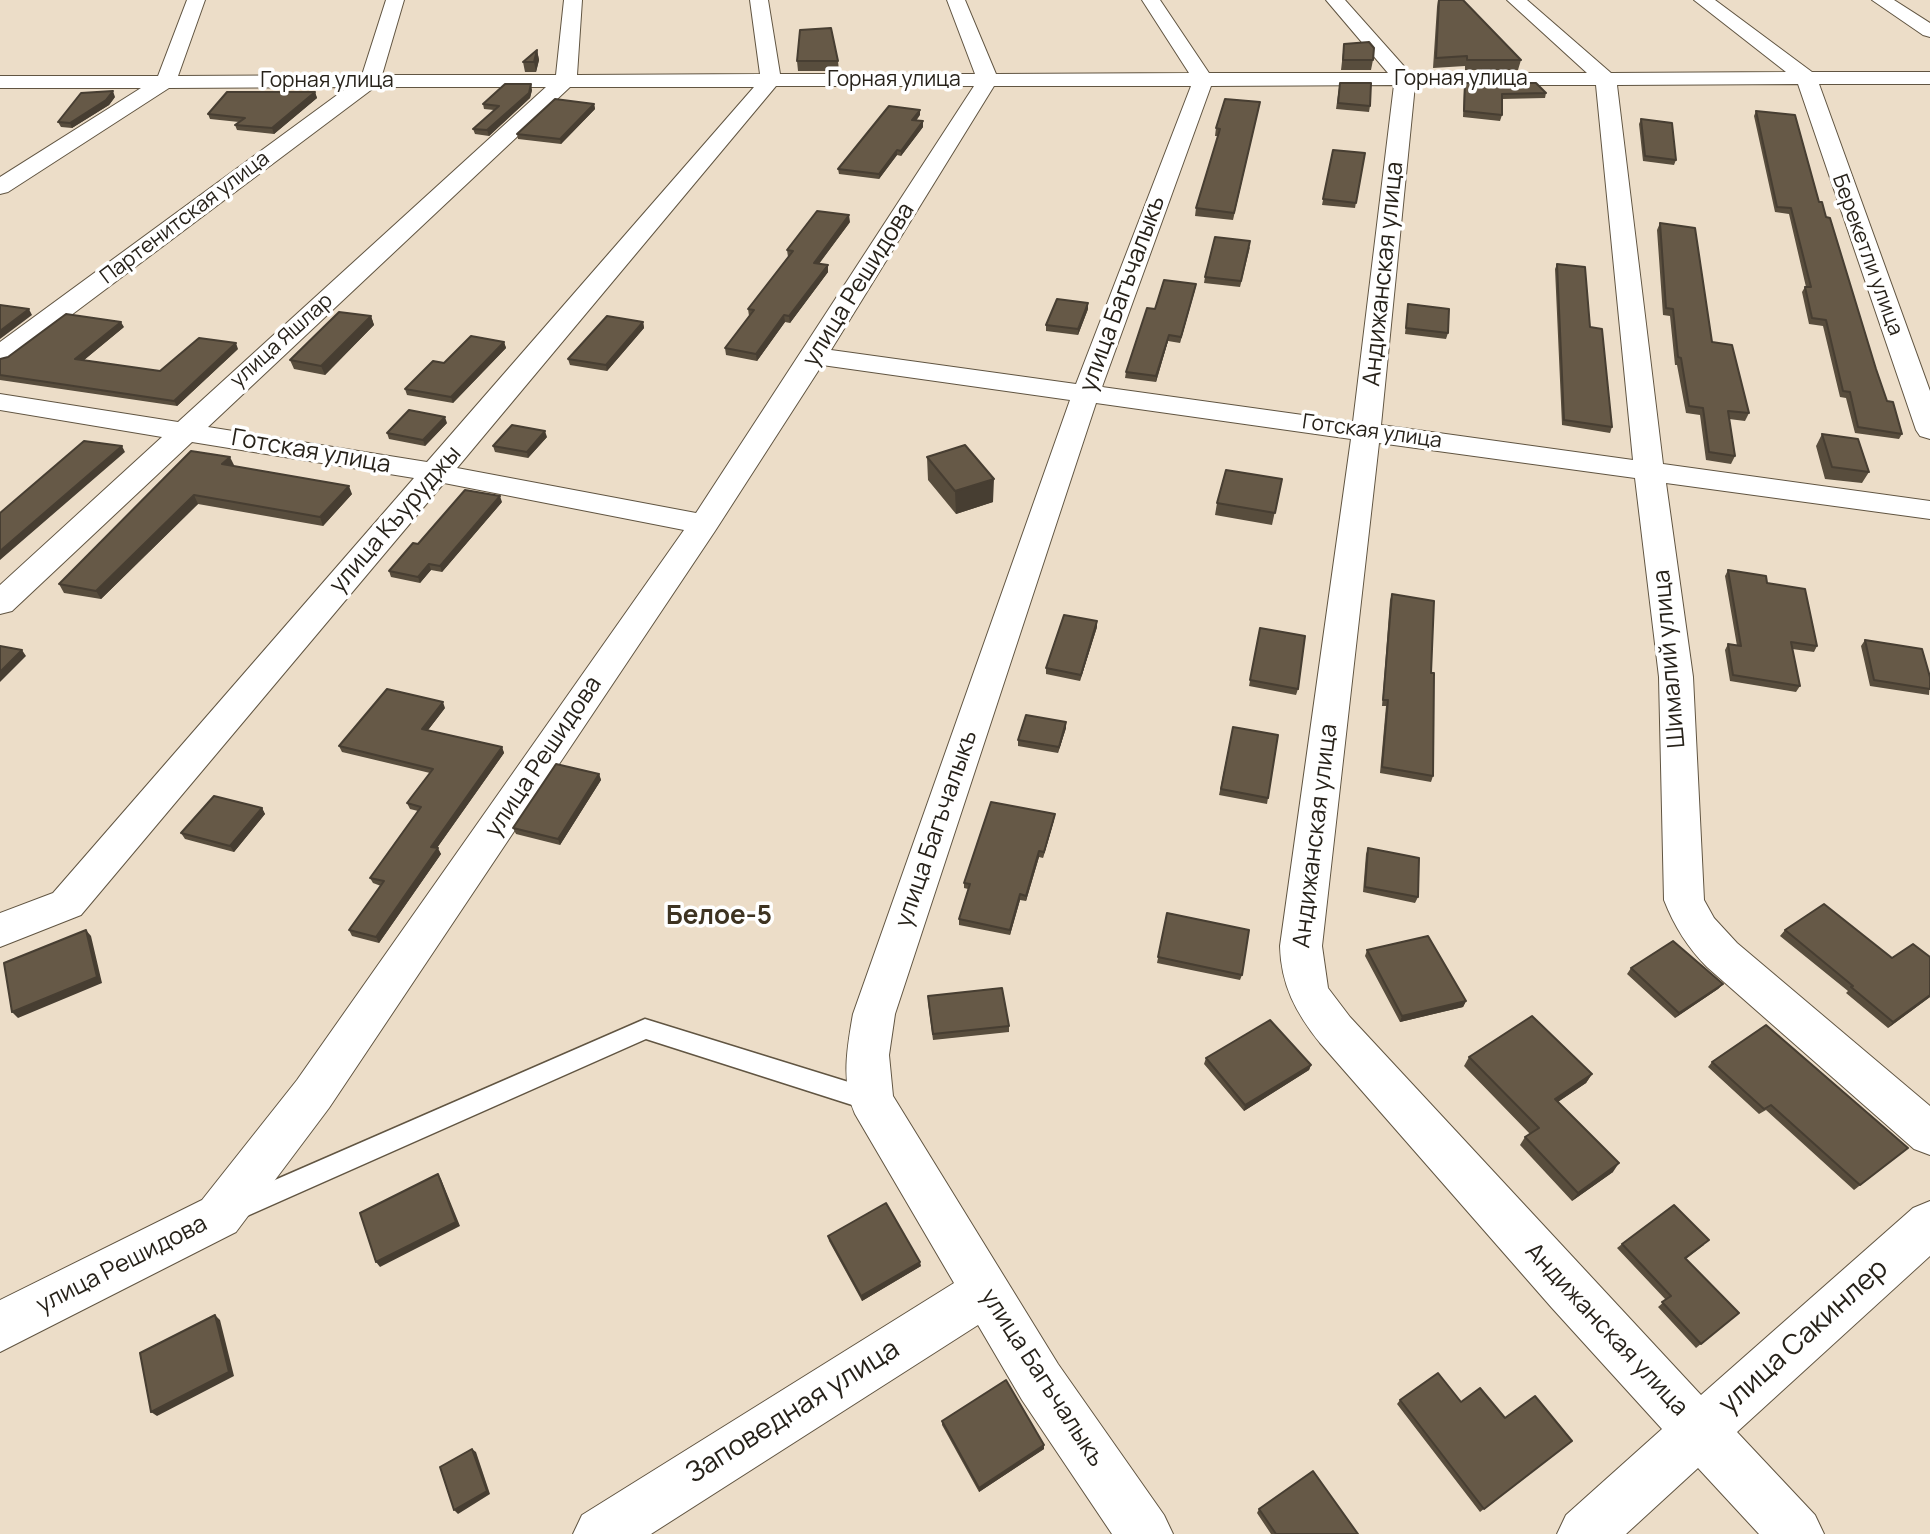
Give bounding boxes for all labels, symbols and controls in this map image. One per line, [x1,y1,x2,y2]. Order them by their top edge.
street label: Горная улица [1394,66,1528,92]
street label: Горная улица [827,67,961,93]
street label: Горная улица [260,68,394,94]
street label: Партенитская улица [95,146,275,290]
street label: Андижанская улица [1358,160,1410,388]
street label: Берекетли улица [1826,171,1908,339]
street label: улица Багъчалыкъ [1074,192,1172,396]
street label: улица Решидова [797,198,921,372]
street label: улица Яшлар [226,289,338,393]
street label: Готская улица [1301,410,1443,454]
street label: Готская улица [229,424,393,480]
street label: улица Къуруджы [324,440,468,600]
street label: Шималий улица [1648,569,1692,749]
street label: улица Решидова [480,671,608,843]
street label: Андижанская улица [1288,722,1344,950]
street label: улица Багъчалыкъ [890,727,984,931]
district label: Белое-5 [666,901,772,933]
street label: улица Решидова [32,1210,212,1320]
street label: Андижанская улица [1519,1238,1693,1422]
street label: улица Сакинлер [1713,1252,1895,1422]
street label: улица Багъчалыкъ [974,1284,1110,1472]
street label: Заповедная улица [680,1333,906,1491]

